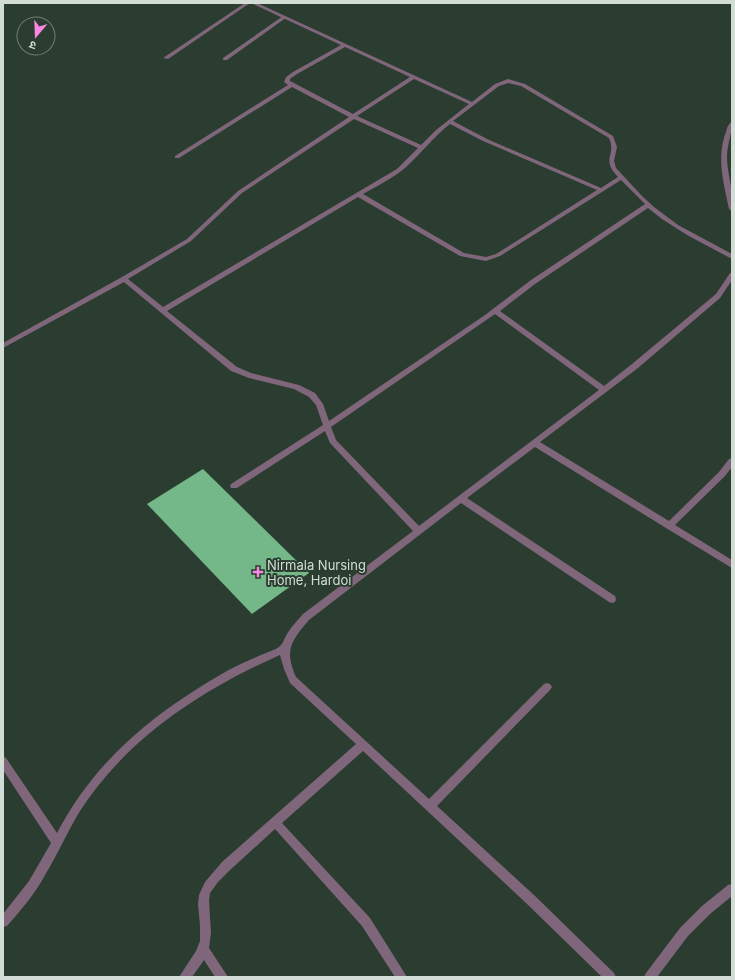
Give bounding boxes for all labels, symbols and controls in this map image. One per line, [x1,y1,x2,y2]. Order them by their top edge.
north arrow [16,16,56,56]
text: उ [27,38,38,53]
place label: Nirmala Nursing Home, Hardoi [267,557,366,588]
marker: Nirmala Nursing Home, Hardoi [252,566,264,578]

